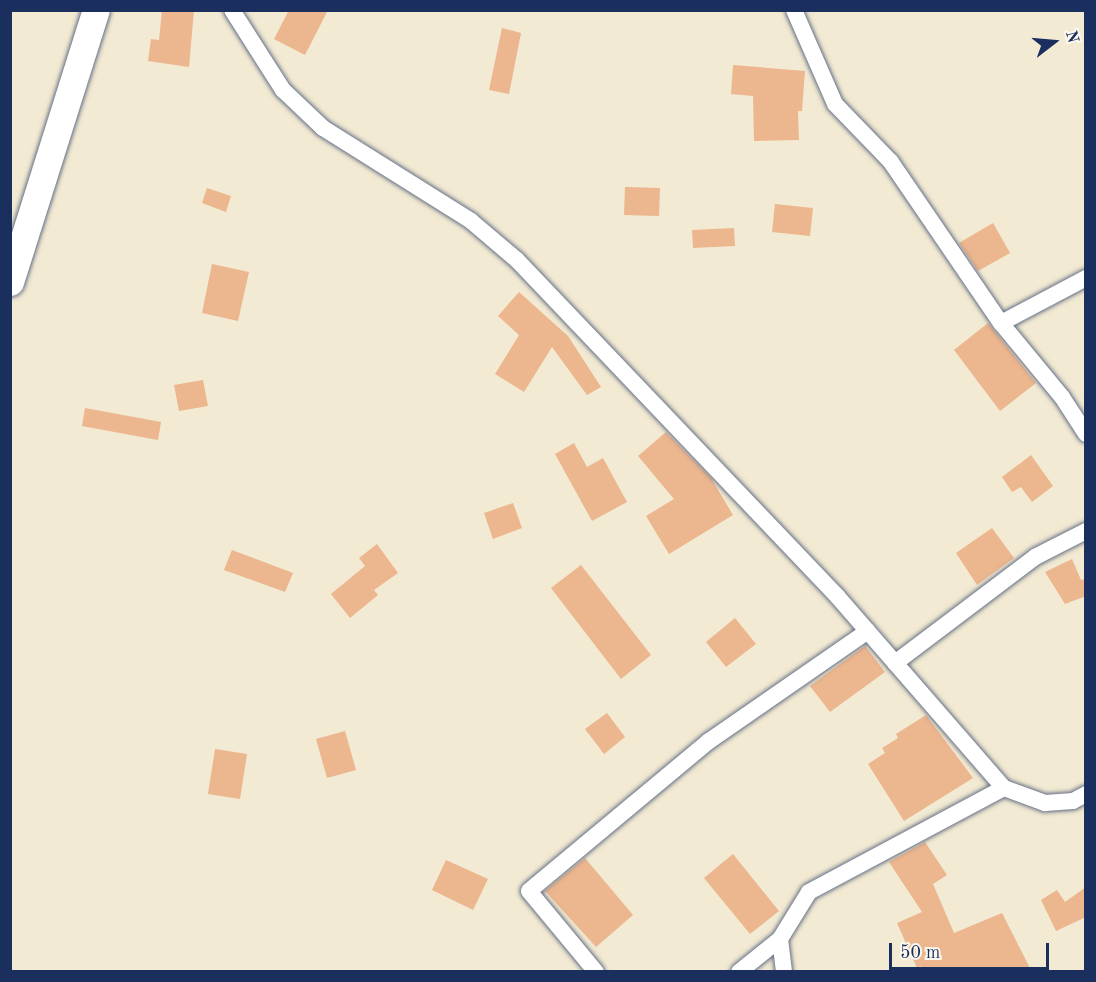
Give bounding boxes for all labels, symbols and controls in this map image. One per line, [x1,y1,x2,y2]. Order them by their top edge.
north arrow [1024,12,1084,72]
text: N [1062,29,1081,45]
scale bar [892,931,1052,969]
text: 50 m [900,944,940,962]

